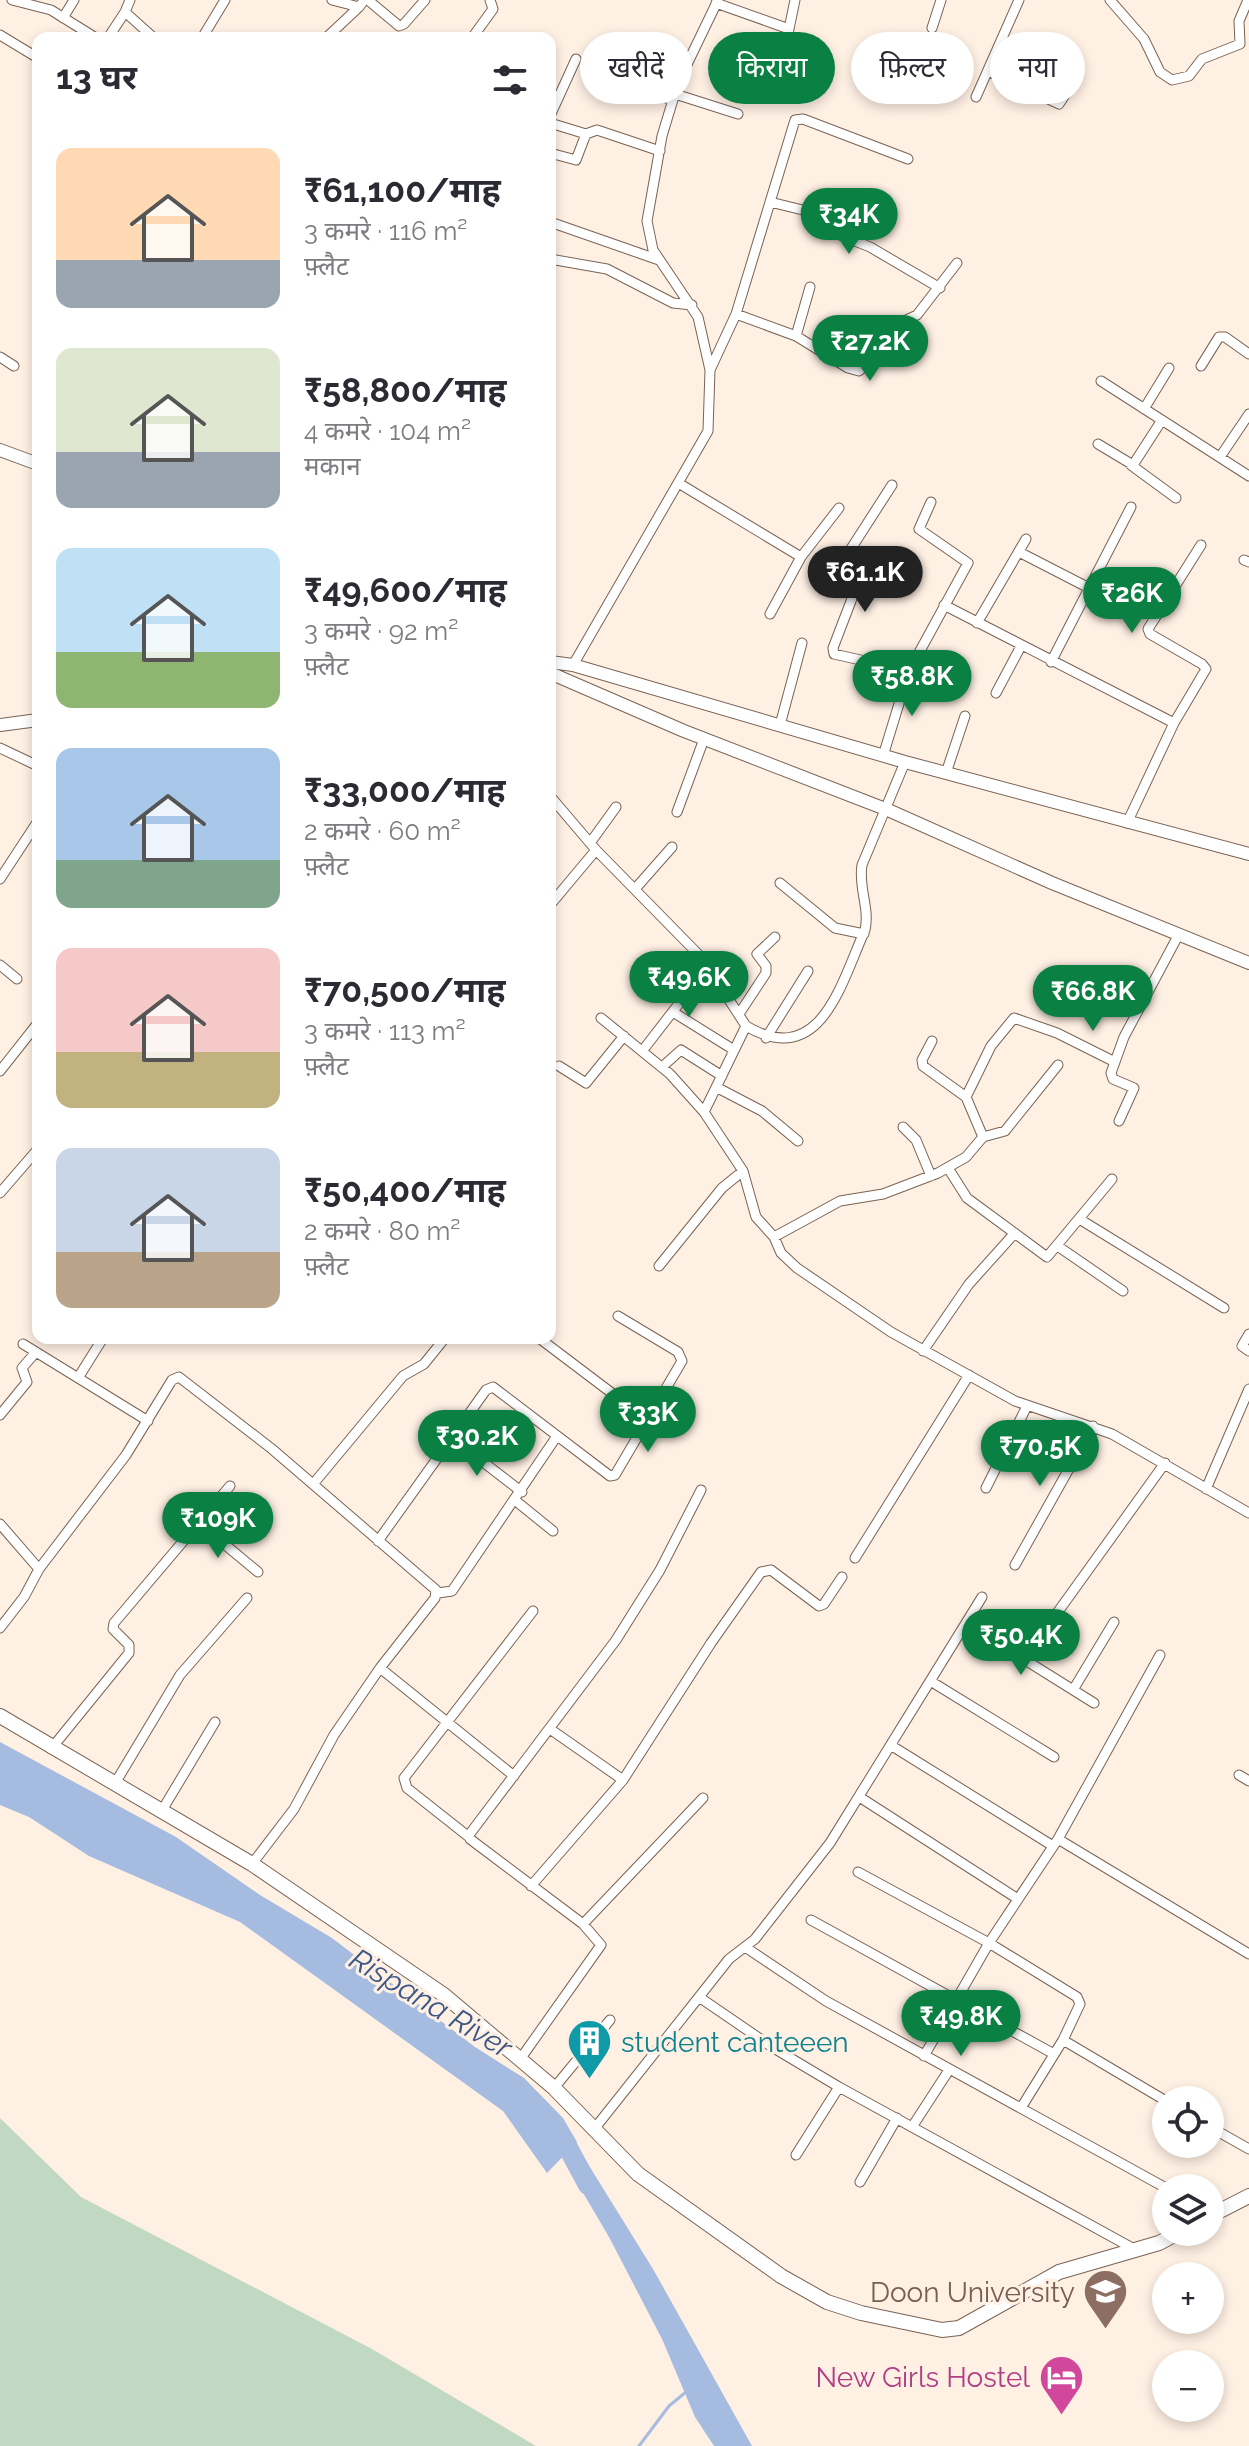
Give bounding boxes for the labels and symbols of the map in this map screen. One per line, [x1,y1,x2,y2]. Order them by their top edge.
pin: ₹34K [802,188,896,256]
pin: ₹27.2K [805,315,935,383]
pin: ₹61.1K [800,546,930,614]
pin: ₹26K [1085,567,1179,635]
pin: ₹58.8K [847,650,977,718]
pin: ₹49.6K [624,951,754,1019]
pin: ₹66.8K [1028,965,1158,1033]
pin: ₹33K [601,1386,695,1454]
pin: ₹30.2K [412,1410,542,1478]
pin: ₹70.5K [975,1420,1105,1488]
pin: ₹109K [162,1492,274,1560]
pin: ₹50.4K [956,1609,1086,1677]
water label: Rispana River [344,1941,520,2066]
pin: ₹49.8K [896,1990,1026,2058]
building icon: student canteeen [566,2018,614,2081]
place label: student canteeen [621,2026,849,2059]
school or university icon: Doon University [1082,2268,1130,2331]
place label: Doon University [870,2276,1075,2309]
hotel icon: New Girls Hostel [1037,2353,1085,2416]
place label: New Girls Hostel [815,2361,1030,2394]

